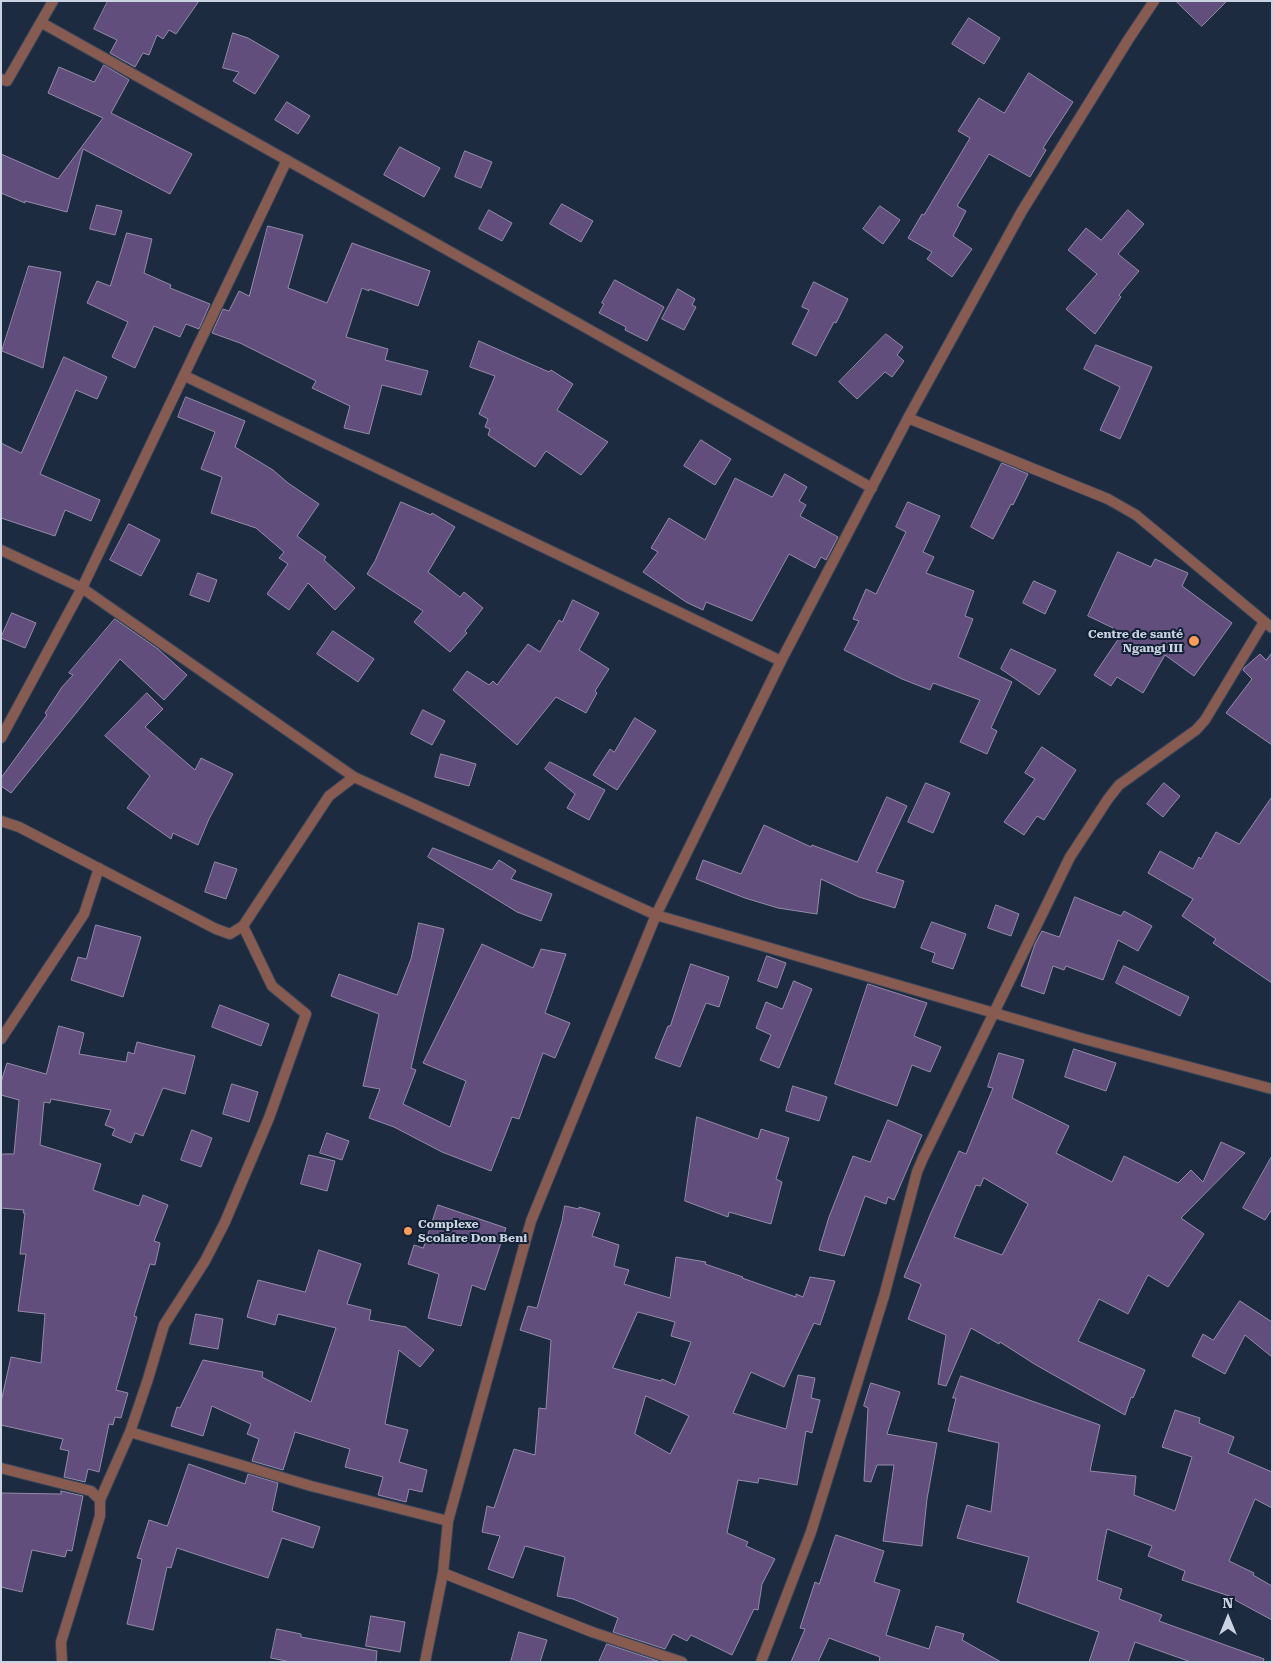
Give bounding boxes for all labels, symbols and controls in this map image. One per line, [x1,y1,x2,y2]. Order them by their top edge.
place label: Centre de santé Ngangi III [1088,627,1183,655]
marker: Centre de santé Ngangi III [1187,634,1201,648]
place label: Complexe Scolaire Don Beni [418,1217,527,1245]
marker: Complexe Scolaire Don Beni [402,1225,414,1237]
north arrow [1203,1593,1253,1643]
text: N [1223,1595,1233,1611]

